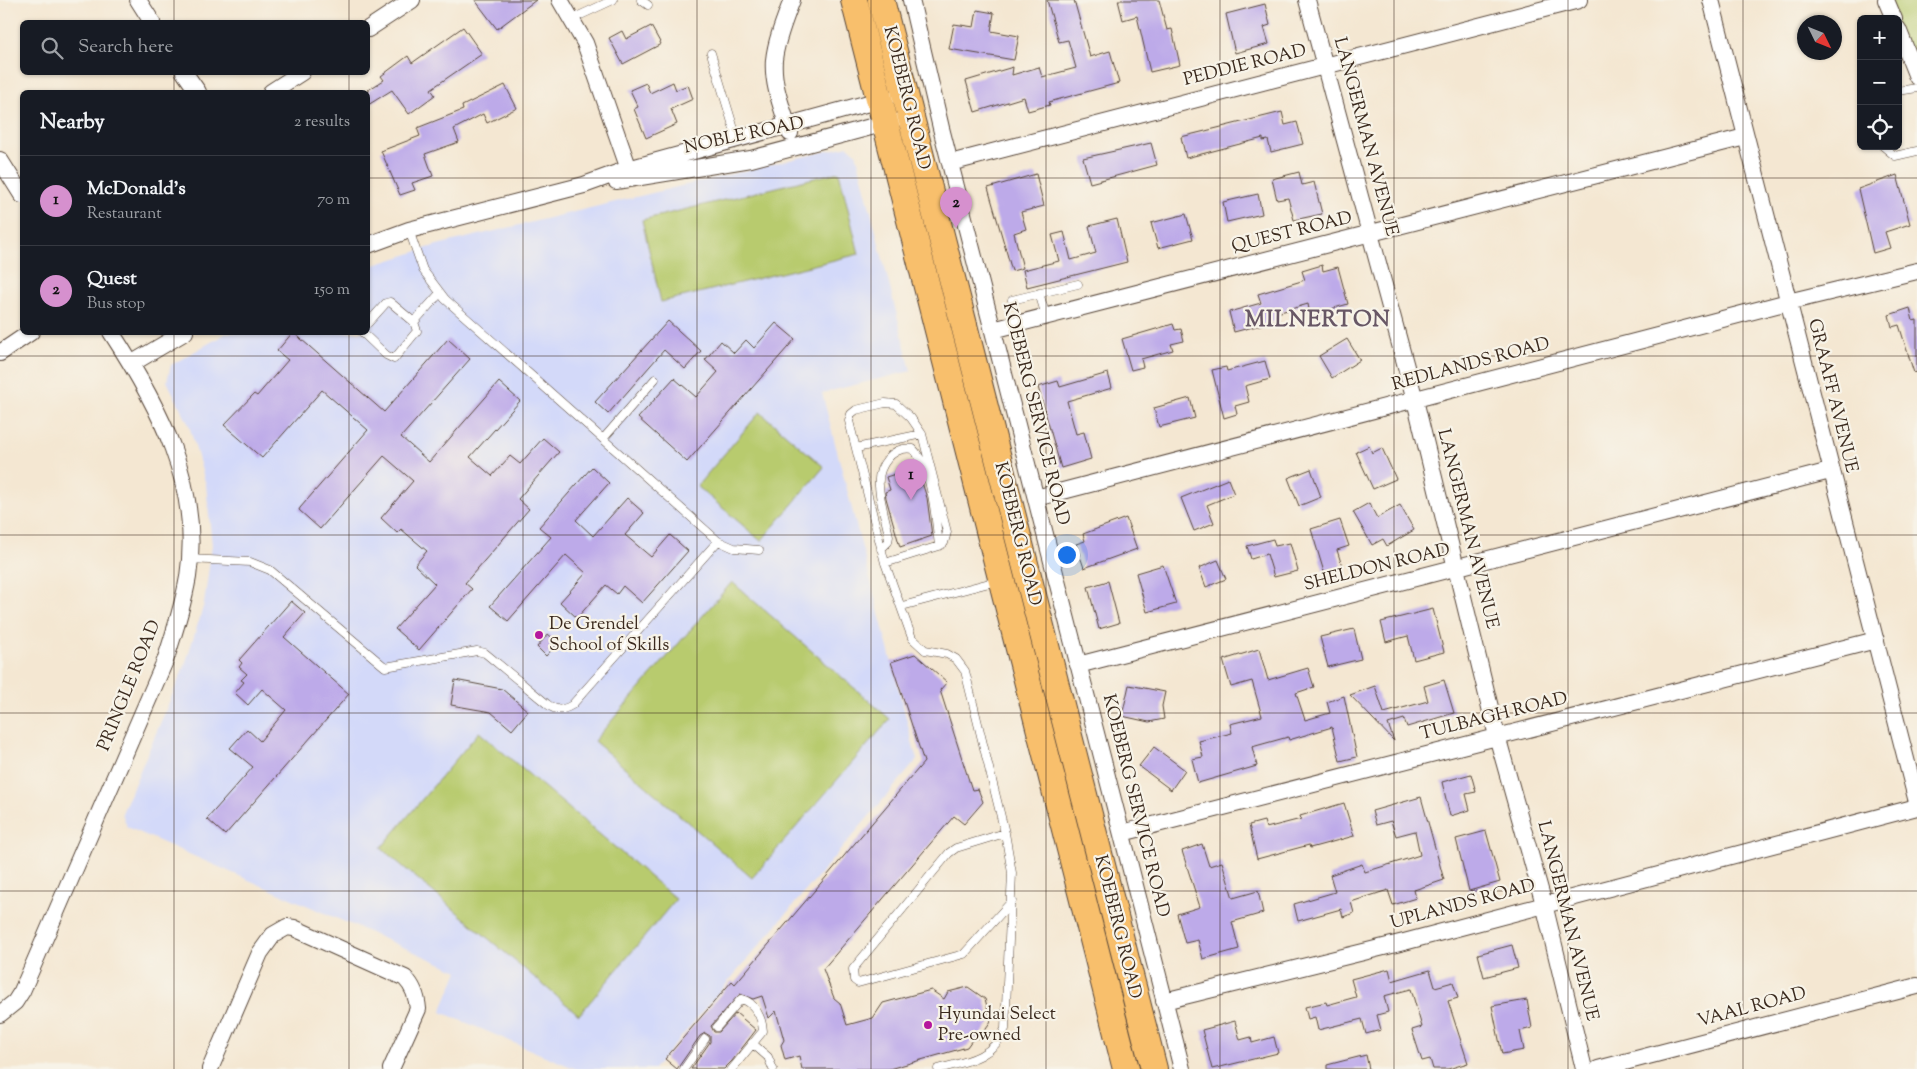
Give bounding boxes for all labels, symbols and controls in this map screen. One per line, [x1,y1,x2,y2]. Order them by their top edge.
north arrow [1797,15,1842,60]
map controls [1857,15,1902,150]
button: + [1857,15,1902,60]
search box [20,20,370,75]
street label: KOEBERG ROAD [876,23,936,173]
icon: search [38,34,66,62]
text: Search here [78,34,173,61]
street label: LANGERMAN AVENUE [1326,35,1404,240]
street label: PEDDIE ROAD [1181,38,1309,94]
button: − [1857,60,1902,105]
button: locate [1857,105,1902,150]
text: Nearby [40,108,105,138]
text: 2 results [294,111,350,134]
street label: NOBLE ROAD [681,111,807,161]
text: McDonald's [87,176,186,203]
pin: 2 [940,187,972,228]
text: 1 [53,189,59,212]
text: 70 m [317,189,350,212]
text: Restaurant [87,203,162,226]
street label: QUEST ROAD [1229,205,1355,261]
text: Quest [87,266,137,293]
text: 2 [52,279,60,302]
text: 150 m [314,279,350,302]
text: Bus stop [87,293,145,316]
street label: KOEBERG SERVICE ROAD [995,300,1075,528]
district label: MILNERTON [1245,305,1391,337]
street label: GRAAFF AVENUE [1800,316,1864,476]
street label: REDLANDS ROAD [1389,331,1553,399]
street label: LANGERMAN AVENUE [1430,426,1504,632]
pin: 1 [895,459,927,500]
street label: KOEBERG ROAD [987,459,1047,609]
street label: SHELDON ROAD [1301,537,1453,599]
your location [1054,542,1080,568]
place label: De Grendel School of Skills [549,612,669,659]
street label: PRINGLE ROAD [92,617,168,755]
marker: De Grendel School of Skills [533,629,545,641]
street label: TULBAGH ROAD [1417,686,1571,748]
street label: KOEBERG SERVICE ROAD [1095,692,1175,920]
street label: LANGERMAN AVENUE [1530,818,1604,1024]
street label: KOEBERG ROAD [1087,852,1147,1002]
street label: UPLANDS ROAD [1388,873,1538,937]
street label: VAAL ROAD [1695,981,1809,1035]
place label: Hyundai Select Pre-owned [938,1002,1056,1049]
marker: Hyundai Select Pre-owned [922,1019,934,1031]

